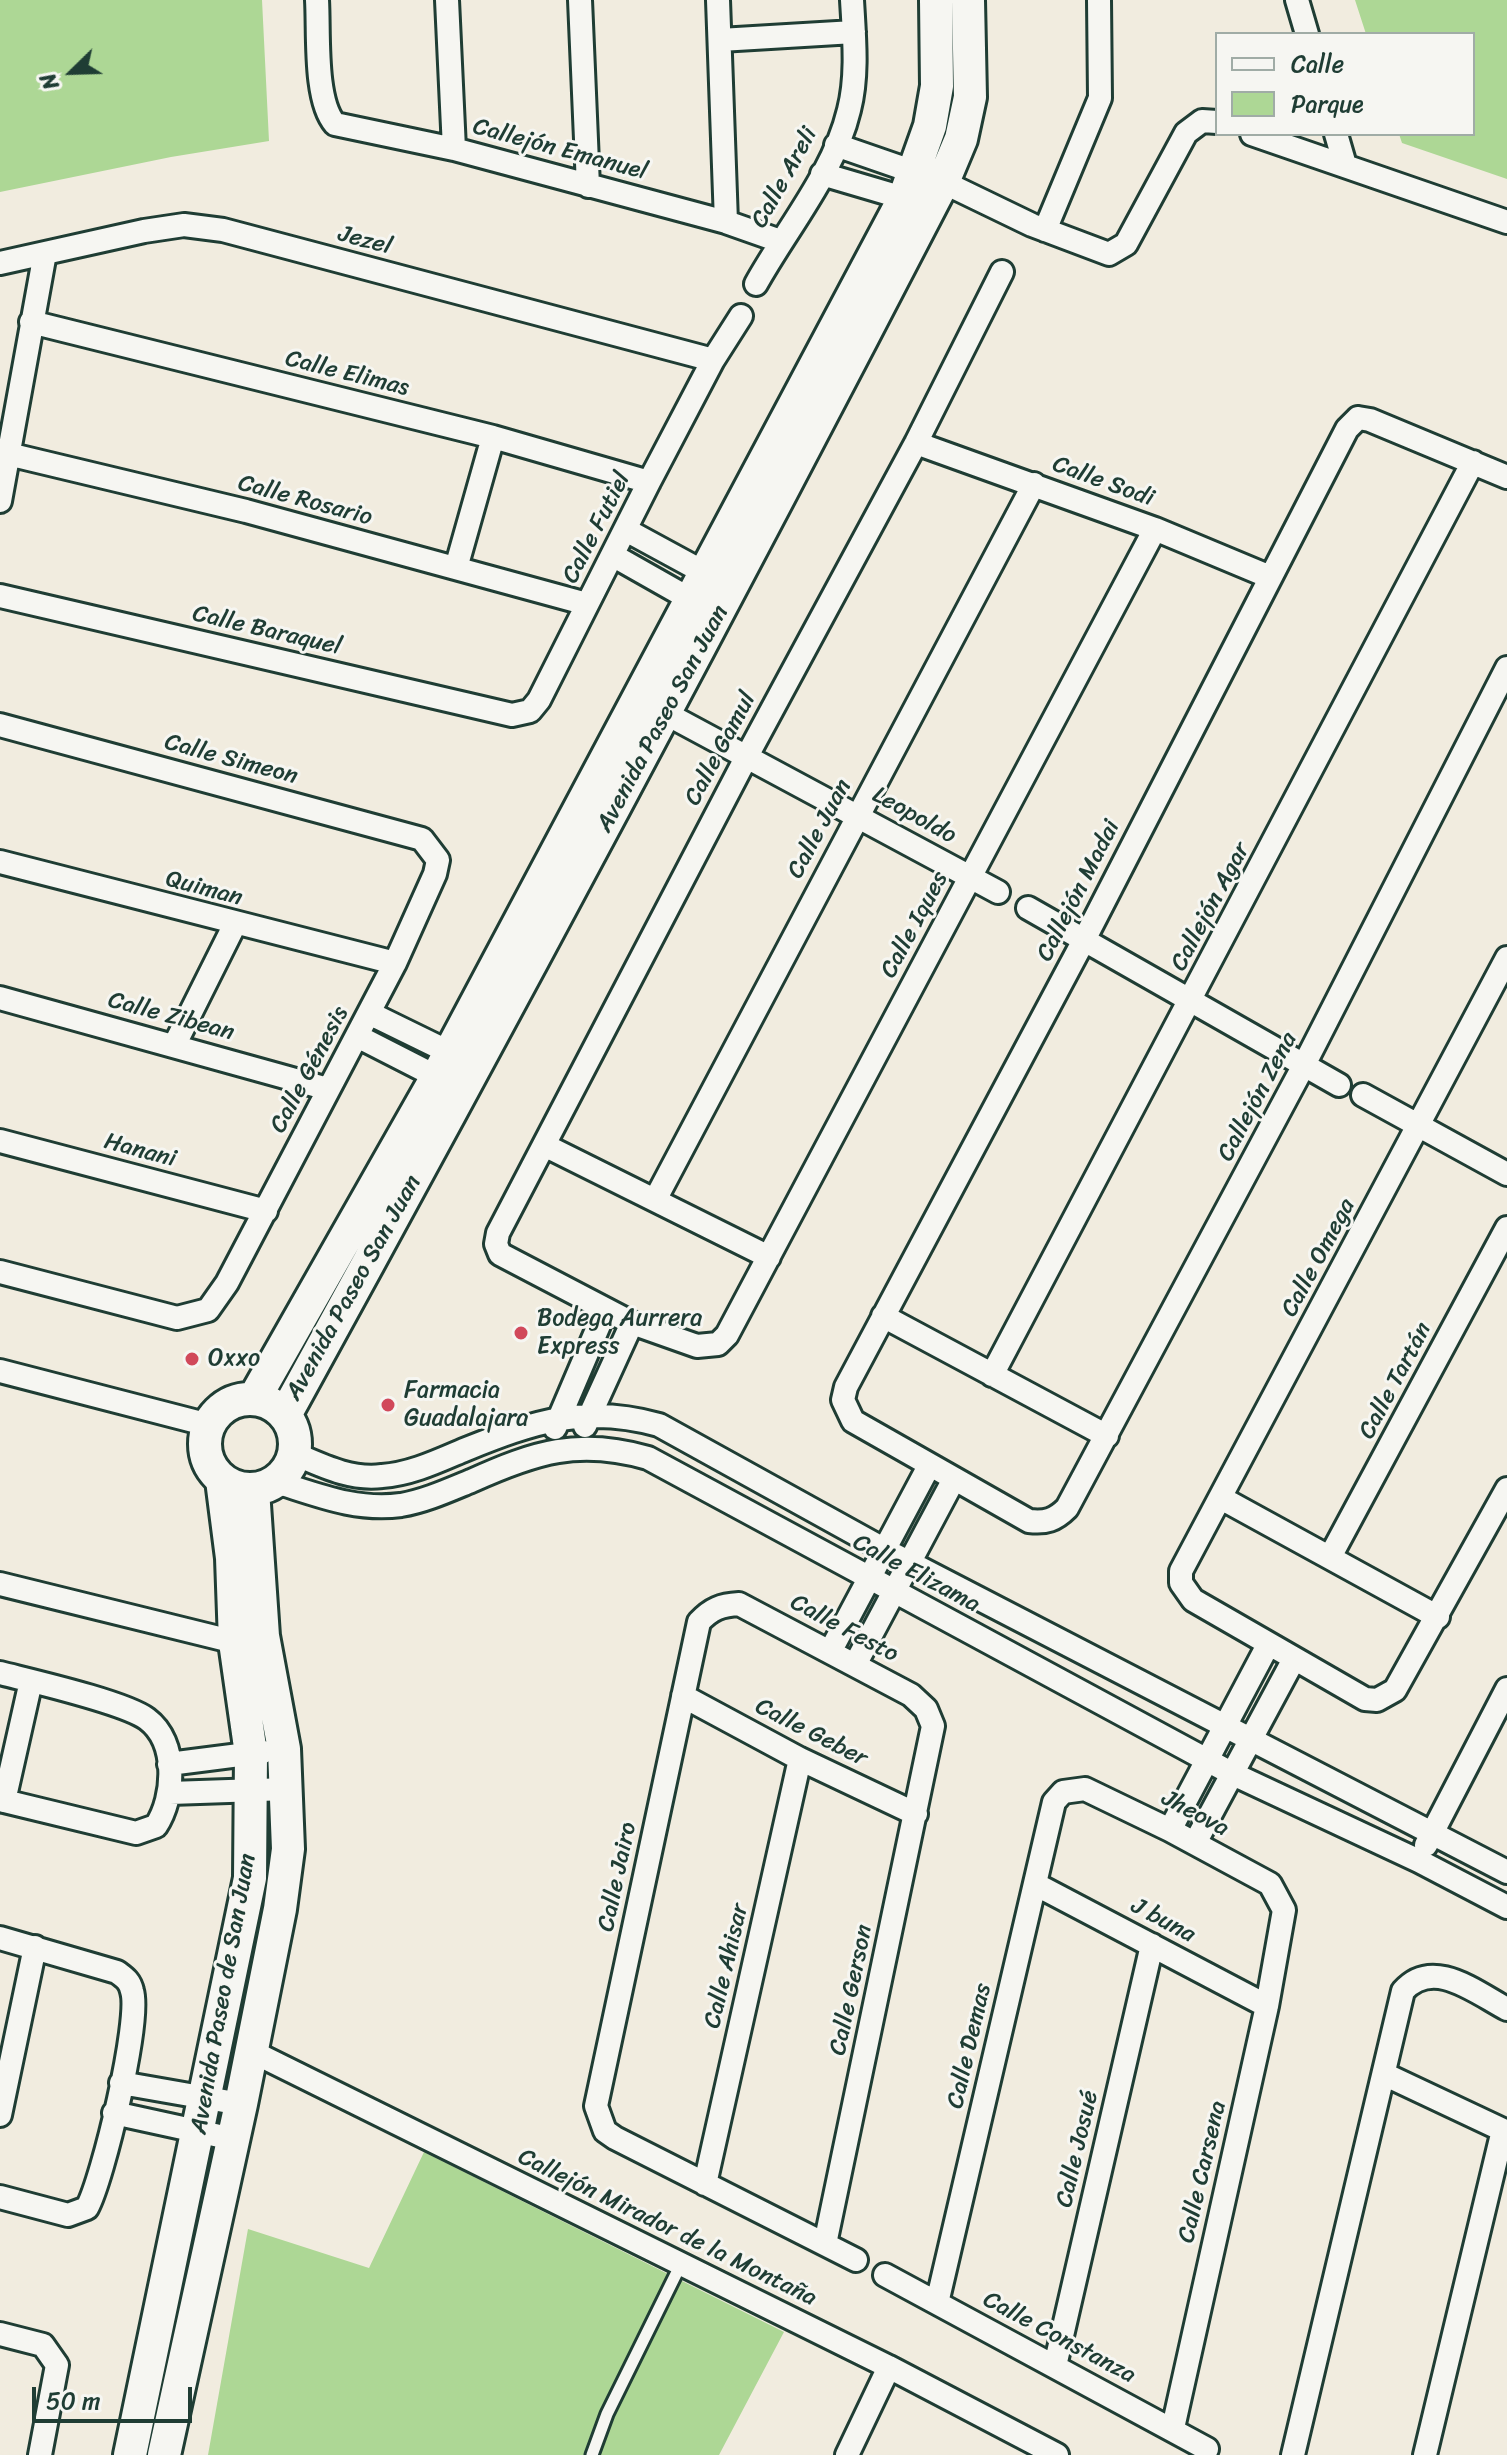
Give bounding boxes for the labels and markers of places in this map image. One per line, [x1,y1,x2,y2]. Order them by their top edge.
place label: Bodega Aurrera Express [537,1305,702,1361]
marker: Bodega Aurrera Express [512,1324,530,1342]
place label: Oxxo [208,1345,260,1373]
marker: Oxxo [183,1350,201,1368]
place label: Farmacia Guadalajara [404,1377,528,1433]
marker: Farmacia Guadalajara [379,1396,397,1414]

